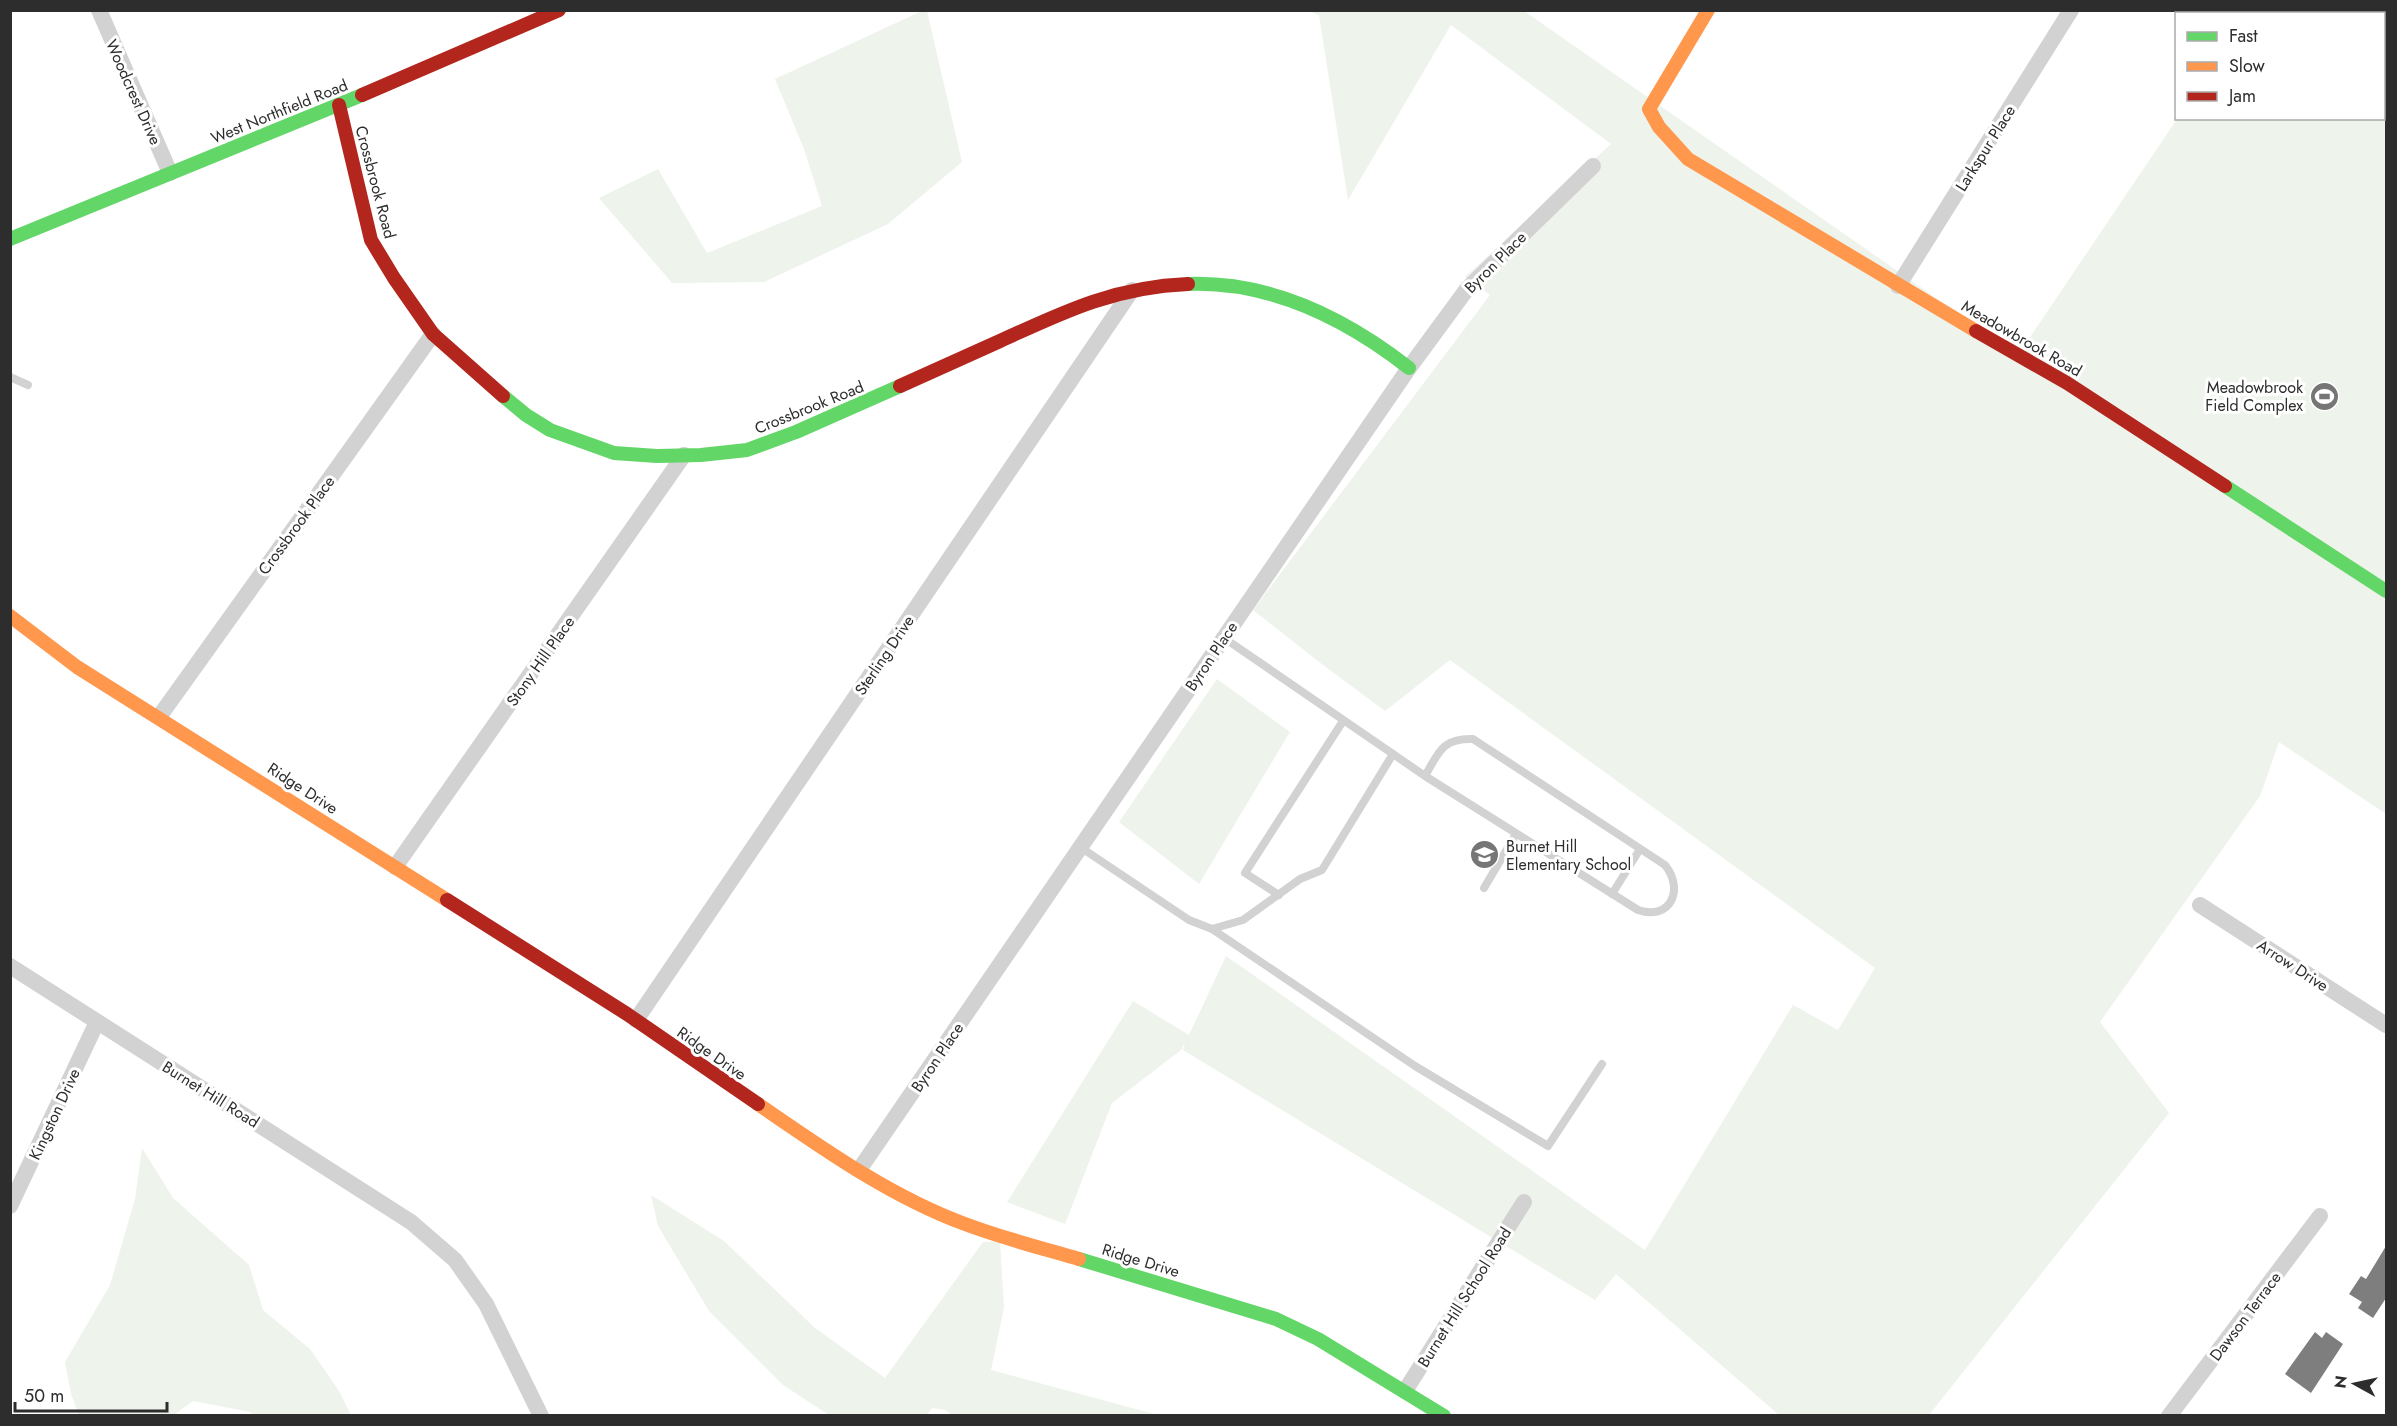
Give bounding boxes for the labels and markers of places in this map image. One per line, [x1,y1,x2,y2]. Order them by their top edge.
place label: Meadowbrook Field Complex [2205,376,2304,417]
sports icon: Meadowbrook Field Complex [2308,380,2340,412]
place label: Burnet Hill Elementary School [1506,835,1631,876]
school or university icon: Burnet Hill Elementary School [1469,839,1501,871]

